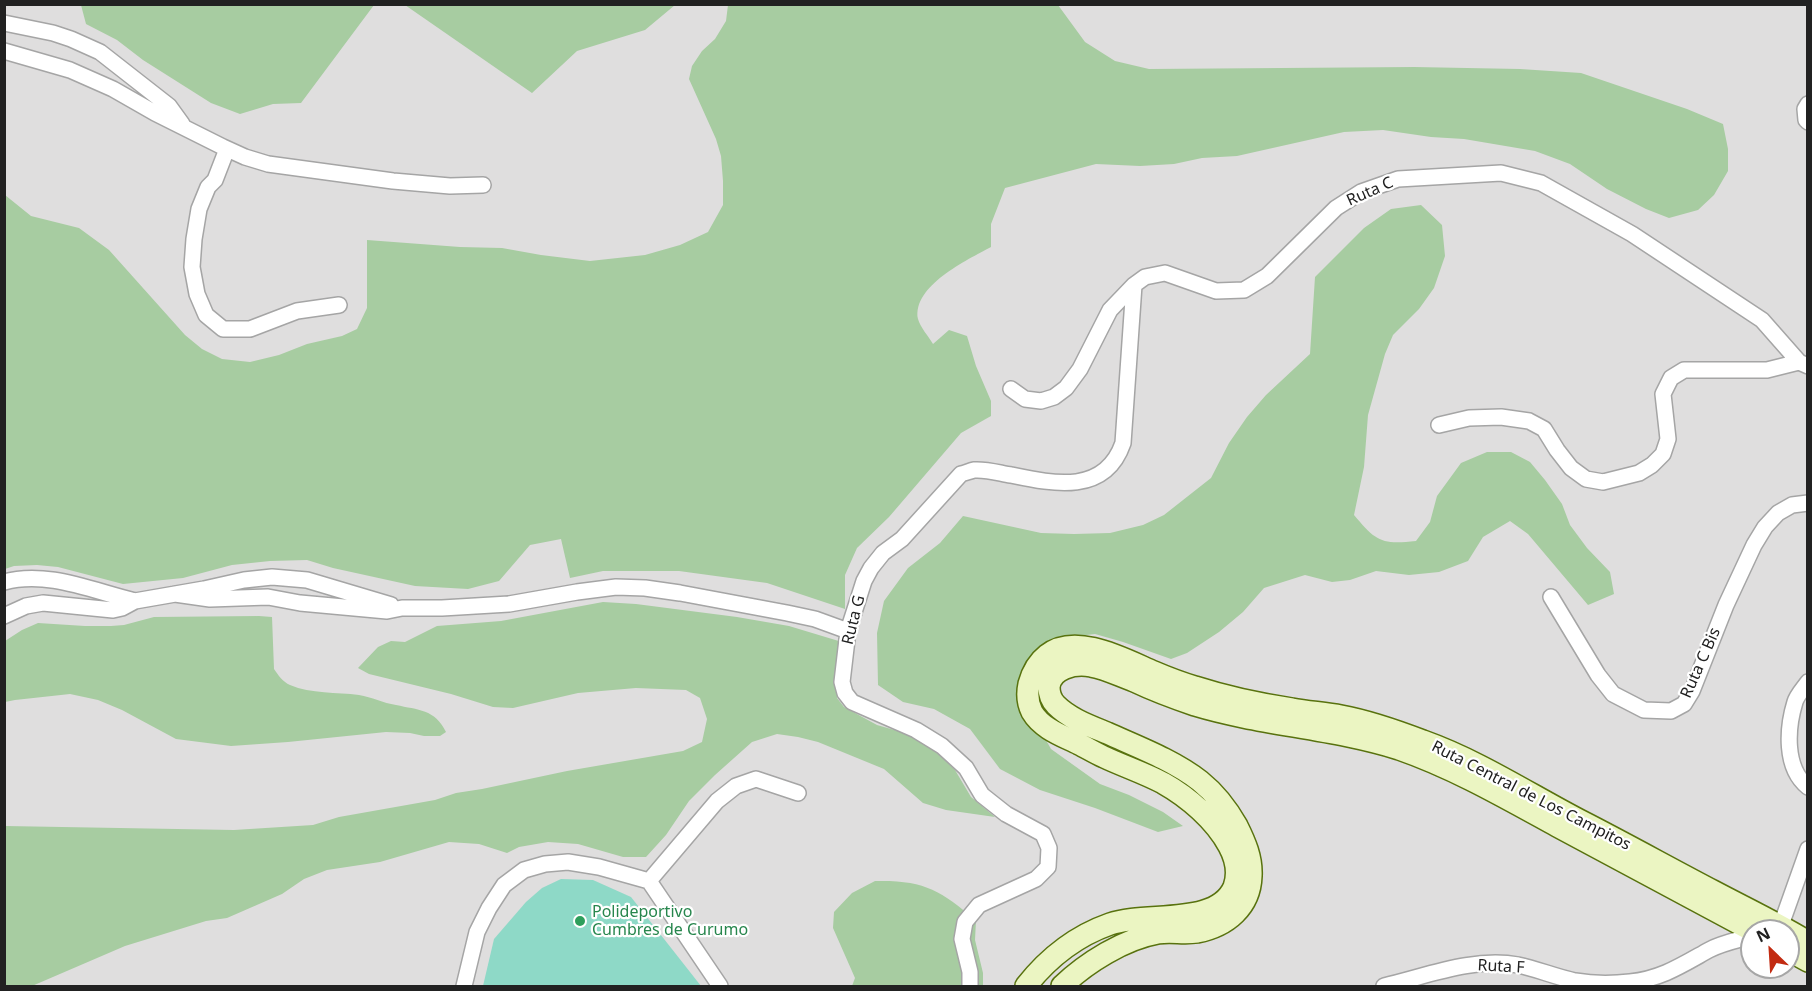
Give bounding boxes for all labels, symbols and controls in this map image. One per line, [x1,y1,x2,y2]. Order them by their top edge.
street label: Ruta C [1344,173,1396,211]
street label: Ruta G [839,593,869,647]
street label: Ruta C Bis [1677,625,1725,701]
street label: Ruta Central de Los Campitos [1428,737,1634,855]
place label: Polideportivo Cumbres de Curumo [592,902,748,940]
marker: Polideportivo Cumbres de Curumo [573,914,587,928]
north arrow [1740,919,1800,979]
text: N [1753,922,1774,947]
street label: Ruta F [1477,956,1525,978]

